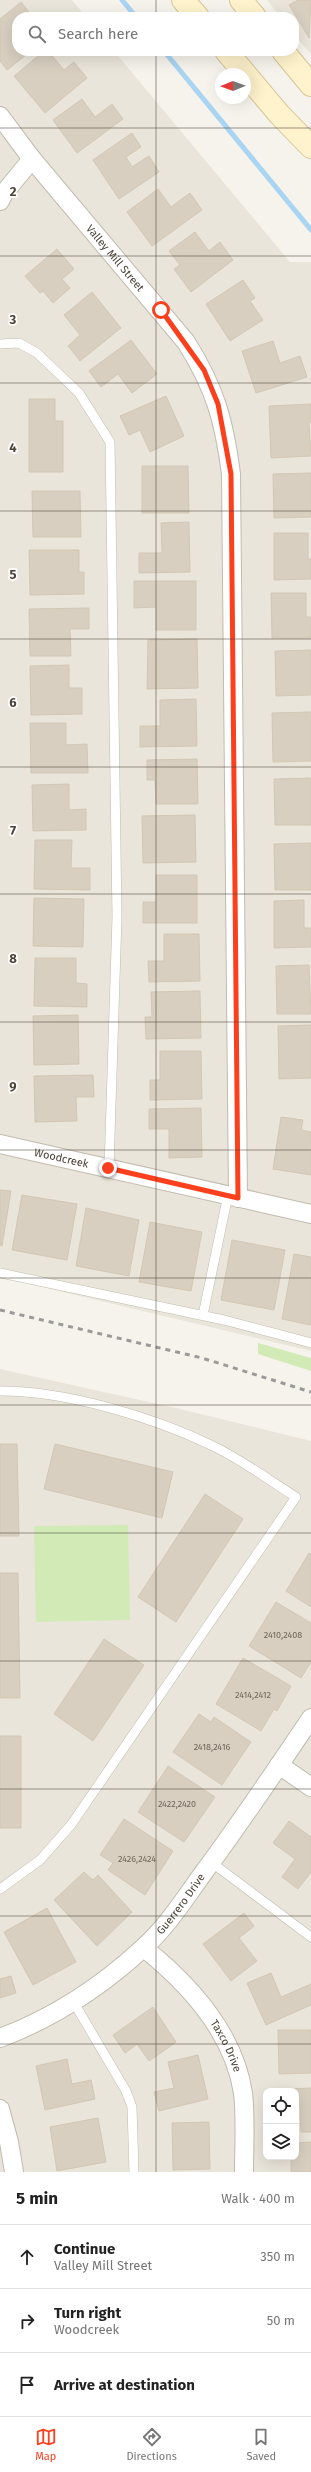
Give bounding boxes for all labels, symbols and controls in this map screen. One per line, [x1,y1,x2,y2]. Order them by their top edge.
search box [12,12,299,56]
icon: search [26,23,48,45]
text: Search here [58,25,138,43]
north arrow [215,68,251,104]
text: 2 [10,184,17,199]
street label: Valley Mill Street [84,222,147,294]
route start [152,301,170,319]
text: 3 [9,312,17,327]
text: 4 [9,440,17,455]
text: 5 [10,567,17,582]
text: 6 [9,695,17,710]
text: 7 [10,823,16,838]
text: 8 [9,951,17,966]
text: 9 [9,1079,17,1094]
street label: Woodcreek [33,1145,90,1170]
route end [99,1159,117,1177]
house number: 2410,2408 [264,1630,302,1640]
house number: 2414,2412 [235,1690,271,1700]
house number: 2418,2416 [194,1742,231,1752]
house number: 2422,2420 [158,1799,196,1809]
house number: 2426,2424 [118,1854,156,1864]
street label: Guerrero Drive [154,1871,207,1937]
street label: Taxco Drive [208,2017,244,2073]
map controls [263,2088,299,2160]
button: locate [263,2088,299,2124]
button: layers [263,2124,299,2160]
text: 5 min [16,2188,58,2209]
text: Walk · 400 m [221,2191,295,2206]
text: Continue [54,2240,115,2258]
icon: ahead [16,2246,38,2268]
text: 350 m [260,2249,295,2264]
text: Valley Mill Street [54,2258,152,2273]
text: Turn right [54,2304,121,2322]
icon: right [16,2310,38,2332]
text: 50 m [267,2313,295,2328]
text: Woodcreek [54,2322,119,2337]
icon: arrive [16,2374,38,2396]
text: Arrive at destination [54,2376,195,2394]
tab: Map [35,2426,57,2463]
tab: Directions [126,2426,177,2463]
tab: Saved [246,2426,276,2463]

